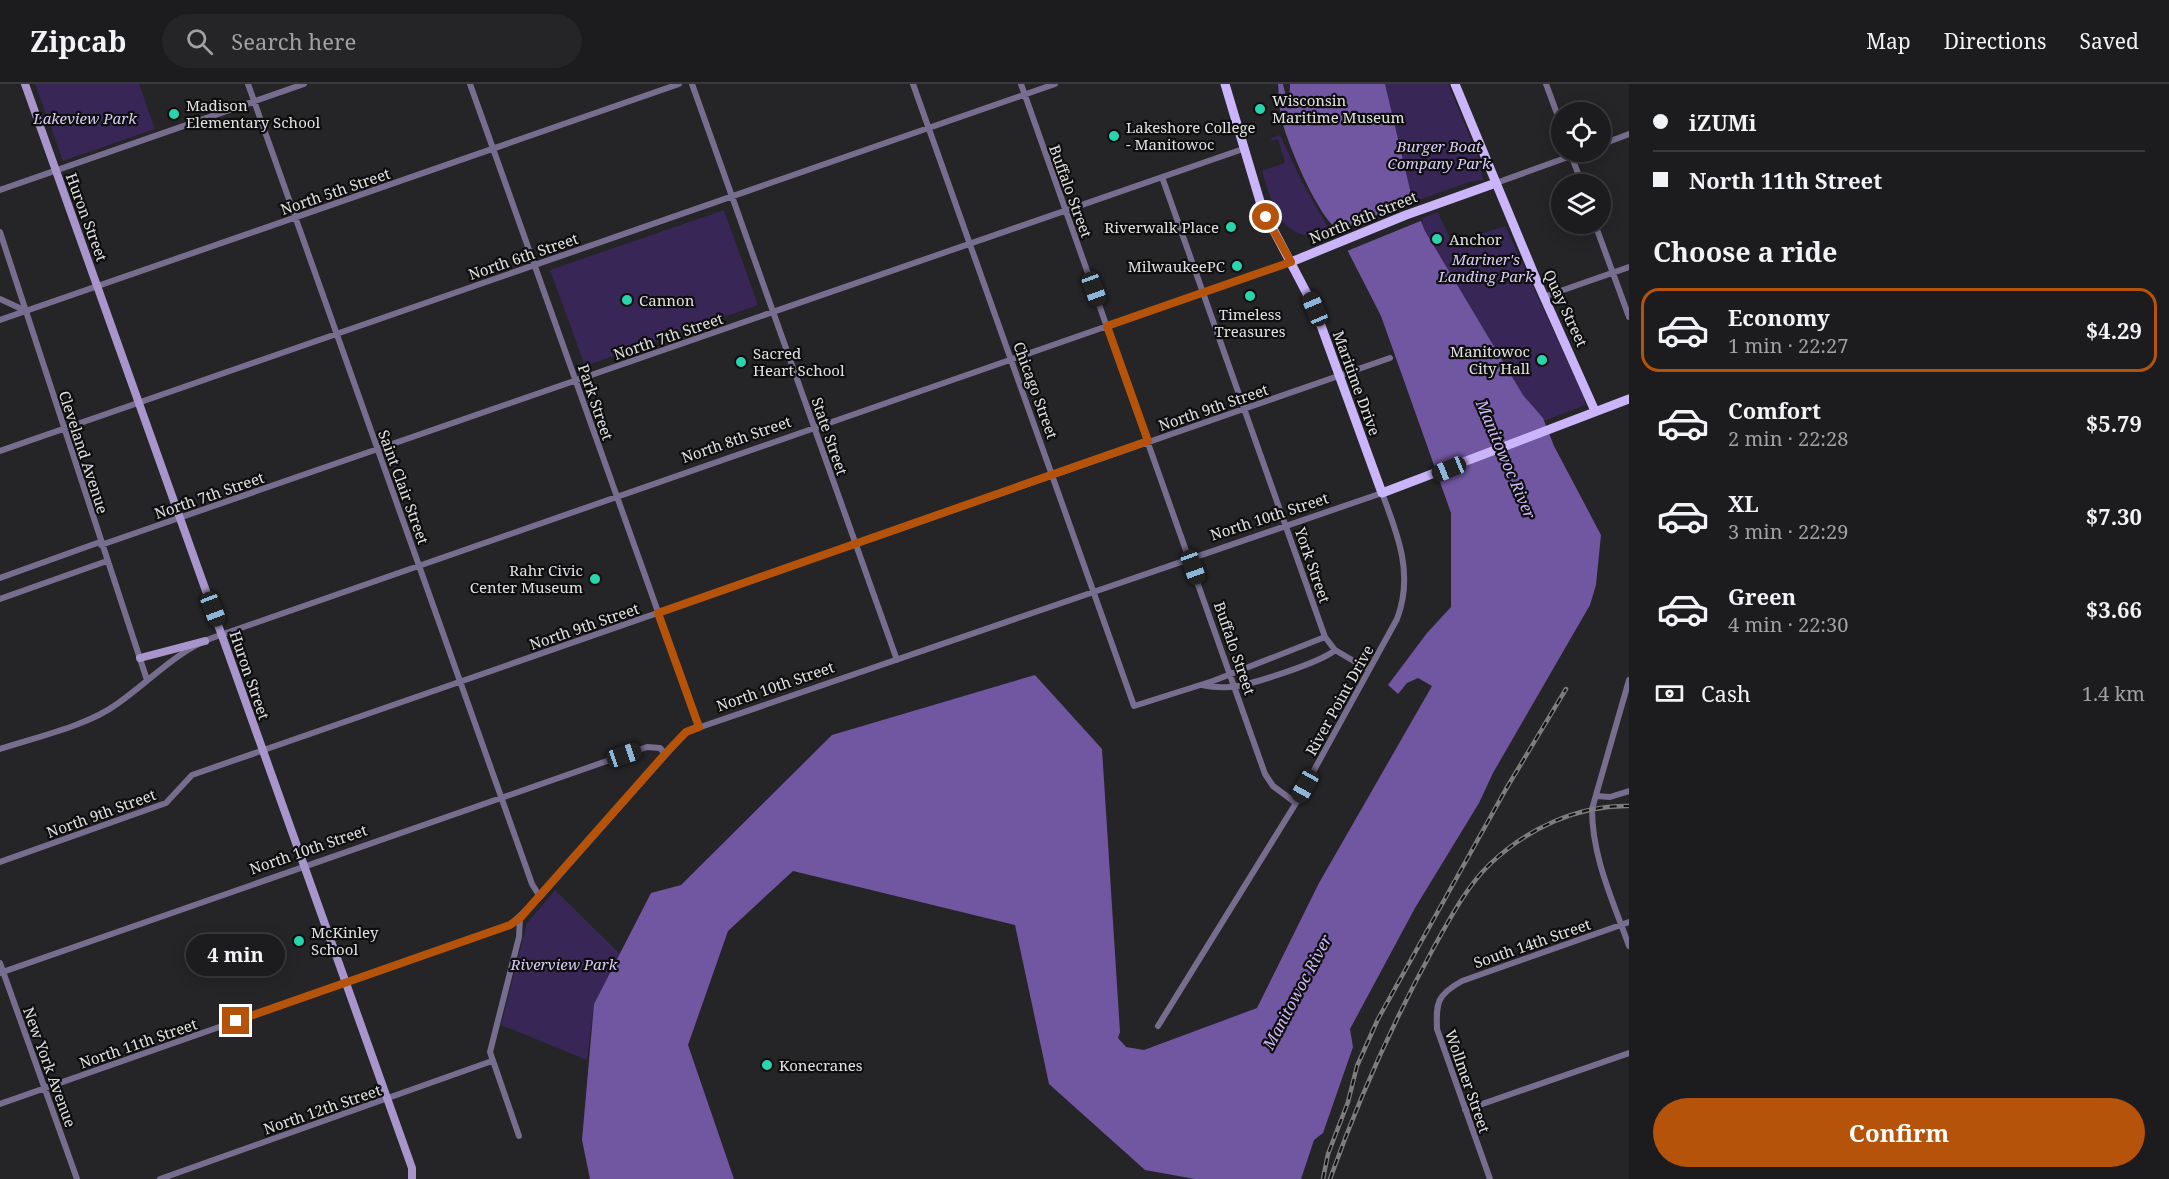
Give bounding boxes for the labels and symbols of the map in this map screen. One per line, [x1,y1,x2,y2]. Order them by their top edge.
place label: Wisconsin Maritime Museum [1272,90,1405,127]
place label: Madison Elementary School [186,95,320,132]
marker: Wisconsin Maritime Museum [1253,102,1267,116]
marker: Madison Elementary School [167,107,181,121]
park label: Lakeview Park [32,108,137,128]
place label: Lakeshore College - Manitowoc [1126,117,1256,154]
marker: Lakeshore College - Manitowoc [1107,129,1121,143]
park label: Burger Boat Company Park [1388,136,1491,173]
street label: Buffalo Street [1045,142,1097,240]
street label: North 5th Street [277,163,393,219]
street label: Huron Street [62,170,112,264]
street label: North 8th Street [1306,186,1420,248]
route start [1252,203,1279,230]
place label: Riverwalk Place [1104,217,1219,237]
marker: Riverwalk Place [1224,220,1238,234]
street label: North 6th Street [465,228,581,284]
place label: Anchor [1449,229,1502,249]
marker: Anchor [1430,232,1444,246]
park label: Mariner's Landing Park [1437,249,1534,286]
place label: MilwaukeePC [1128,256,1225,276]
marker: MilwaukeePC [1230,259,1244,273]
street label: Quay Street [1539,266,1593,350]
car [1079,269,1109,309]
marker: Timeless Treasures [1243,289,1257,303]
car [1300,289,1330,329]
place label: Cannon [639,290,695,310]
marker: Cannon [620,293,634,307]
place label: Timeless Treasures [1215,304,1286,341]
street label: North 7th Street [610,308,726,364]
street label: Maritime Drive [1329,328,1385,438]
street label: Chicago Street [1009,339,1063,441]
place label: Manitowoc City Hall [1450,341,1530,378]
place label: Sacred Heart School [753,343,845,380]
marker: Manitowoc City Hall [1535,353,1549,367]
marker: Sacred Heart School [734,355,748,369]
street label: Park Street [574,361,618,443]
street label: North 9th Street [1155,379,1271,435]
street label: Cleveland Avenue [55,388,113,516]
street label: State Street [807,394,853,478]
water label: Manitowoc River [1471,395,1541,522]
street label: North 8th Street [678,411,794,467]
street label: Saint Clair Street [374,427,434,547]
car [1429,454,1469,484]
street label: North 7th Street [151,467,267,523]
street label: North 10th Street [1207,487,1331,545]
street label: York Street [1290,524,1335,605]
car [1178,547,1208,587]
place label: Rahr Civic Center Museum [470,560,583,597]
marker: Rahr Civic Center Museum [588,572,602,586]
car [198,589,228,629]
street label: North 9th Street [526,598,642,654]
street label: Buffalo Street [1210,599,1260,697]
street label: Huron Street [225,628,275,722]
street label: River Point Drive [1300,641,1378,759]
street label: North 10th Street [714,656,836,716]
car [604,741,644,769]
car [1288,766,1322,806]
street label: North 9th Street [44,784,158,842]
street label: North 10th Street [247,819,369,879]
street label: South 14th Street [1471,914,1593,972]
place label: McKinley School [311,922,379,959]
water label: Manitowoc River [1257,930,1337,1054]
callout: 4 min [186,934,286,976]
marker: McKinley School [292,934,306,948]
park label: Riverview Park [510,954,618,974]
street label: New York Avenue [19,1004,81,1130]
route end [222,1007,249,1034]
street label: North 11th Street [77,1013,199,1073]
street label: Wollmer Street [1441,1027,1495,1135]
place label: Konecranes [779,1055,863,1075]
marker: Konecranes [760,1058,774,1072]
street label: North 12th Street [261,1079,383,1139]

